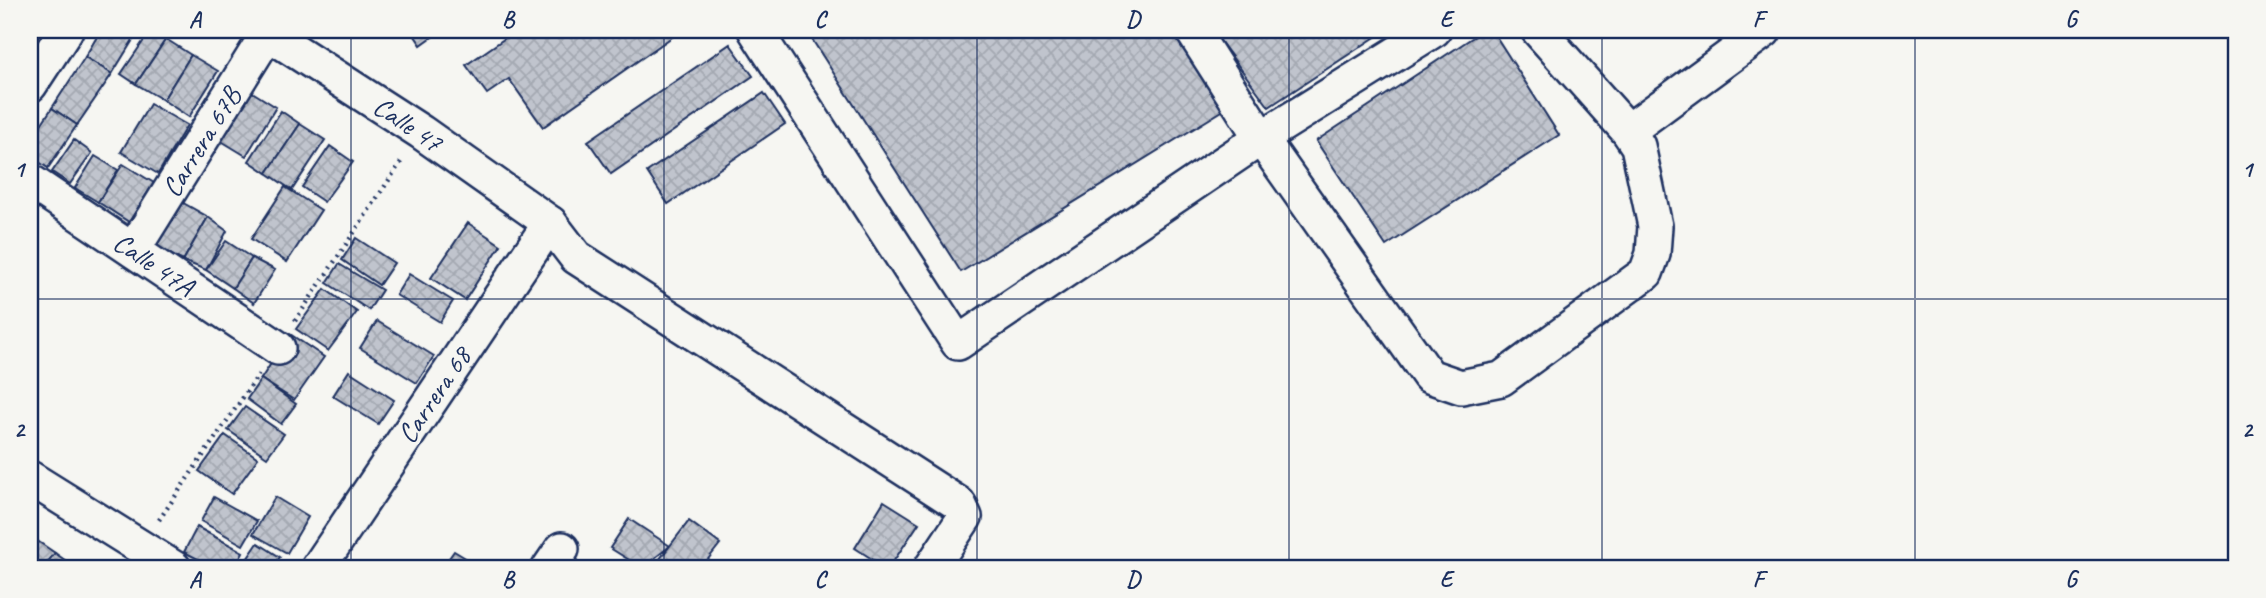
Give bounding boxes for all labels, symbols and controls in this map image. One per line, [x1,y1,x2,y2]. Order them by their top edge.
text: A [189,5,203,34]
text: B [502,5,516,34]
text: C [815,5,829,34]
text: D [1126,5,1142,34]
text: E [1440,5,1456,34]
text: F [1753,5,1769,34]
text: G [2065,5,2080,34]
street label: Carrera 67B [154,79,250,203]
street label: Calle 47 [367,88,450,161]
text: 1 [14,155,27,184]
text: 1 [2242,155,2255,184]
street label: Calle 47A [107,224,203,305]
street label: Carrera 68 [389,338,480,450]
text: 2 [14,415,27,444]
text: 2 [2242,415,2255,444]
text: A [189,565,203,594]
text: B [502,565,516,594]
text: C [815,565,829,594]
text: D [1126,565,1142,594]
text: E [1440,565,1456,594]
text: F [1753,565,1769,594]
text: G [2065,565,2080,594]

